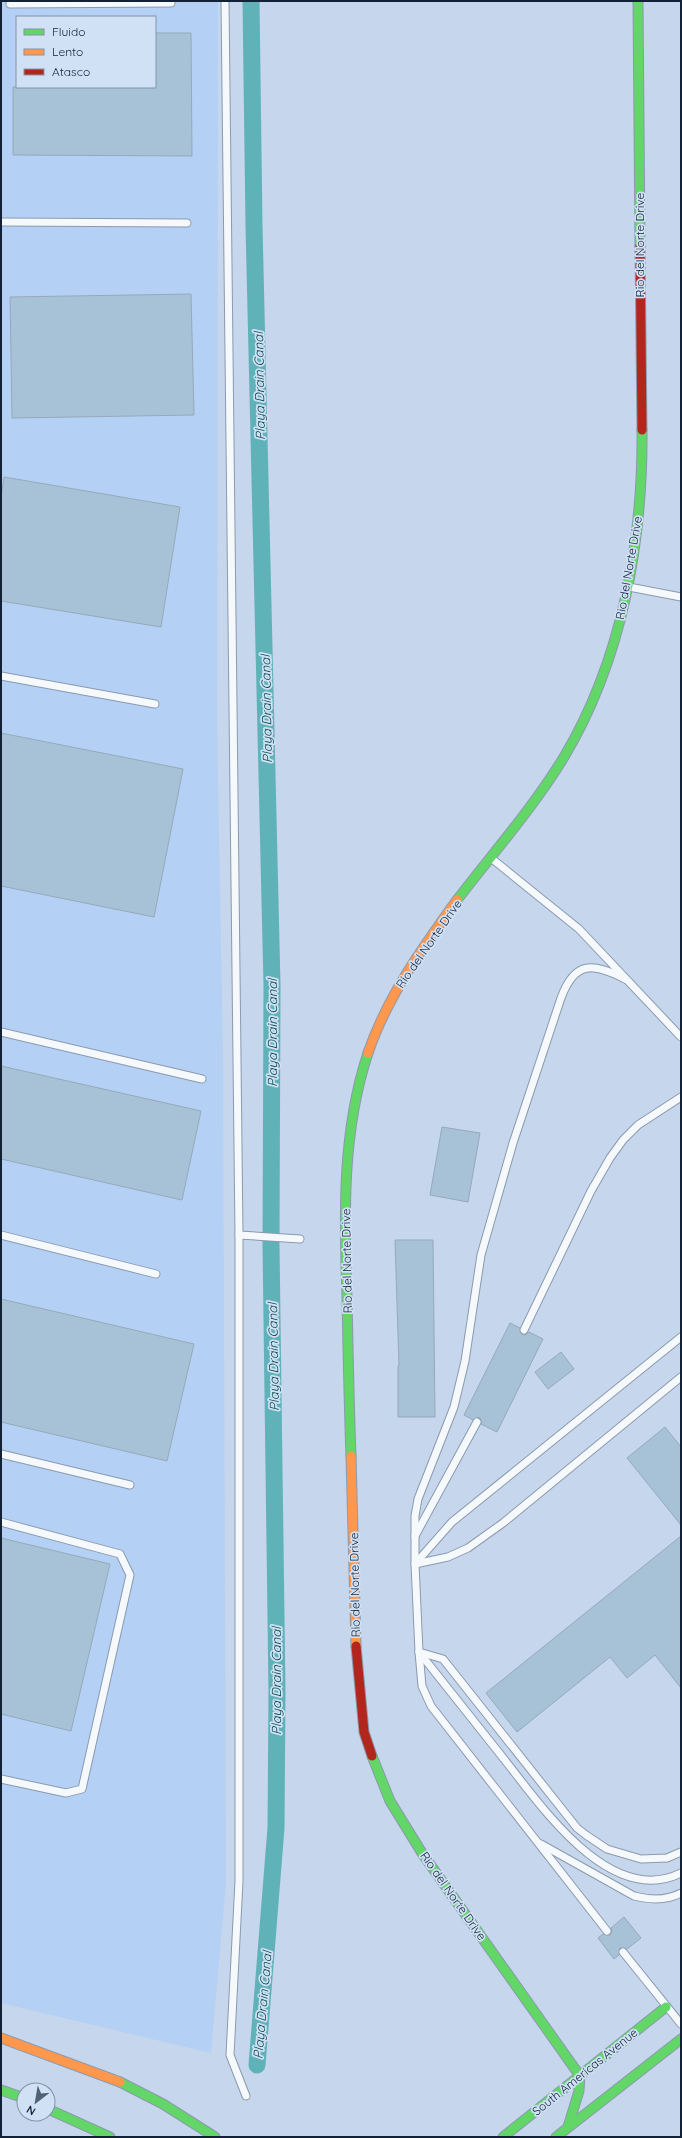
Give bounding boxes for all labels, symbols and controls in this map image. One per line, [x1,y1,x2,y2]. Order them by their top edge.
legend [16,16,156,88]
text: Fluido [52,24,85,39]
text: Lento [52,44,83,59]
text: Atasco [52,64,90,79]
street label: Rio del Norte Drive [632,192,647,297]
water label: Playa Drain Canal [250,330,268,440]
street label: Rio del Norte Drive [612,515,645,621]
water label: Playa Drain Canal [257,653,275,763]
street label: Rio del Norte Drive [392,896,465,991]
water label: Playa Drain Canal [264,977,280,1087]
street label: Rio del Norte Drive [338,1208,355,1314]
water label: Playa Drain Canal [264,1301,282,1411]
street label: Rio del Norte Drive [346,1532,363,1638]
water label: Playa Drain Canal [268,1625,284,1735]
street label: Rio del Norte Drive [417,1848,490,1943]
water label: Playa Drain Canal [249,1948,275,2060]
street label: South Americas Avenue [529,2024,641,2119]
north arrow [16,2082,56,2122]
text: N [24,2102,38,2119]

